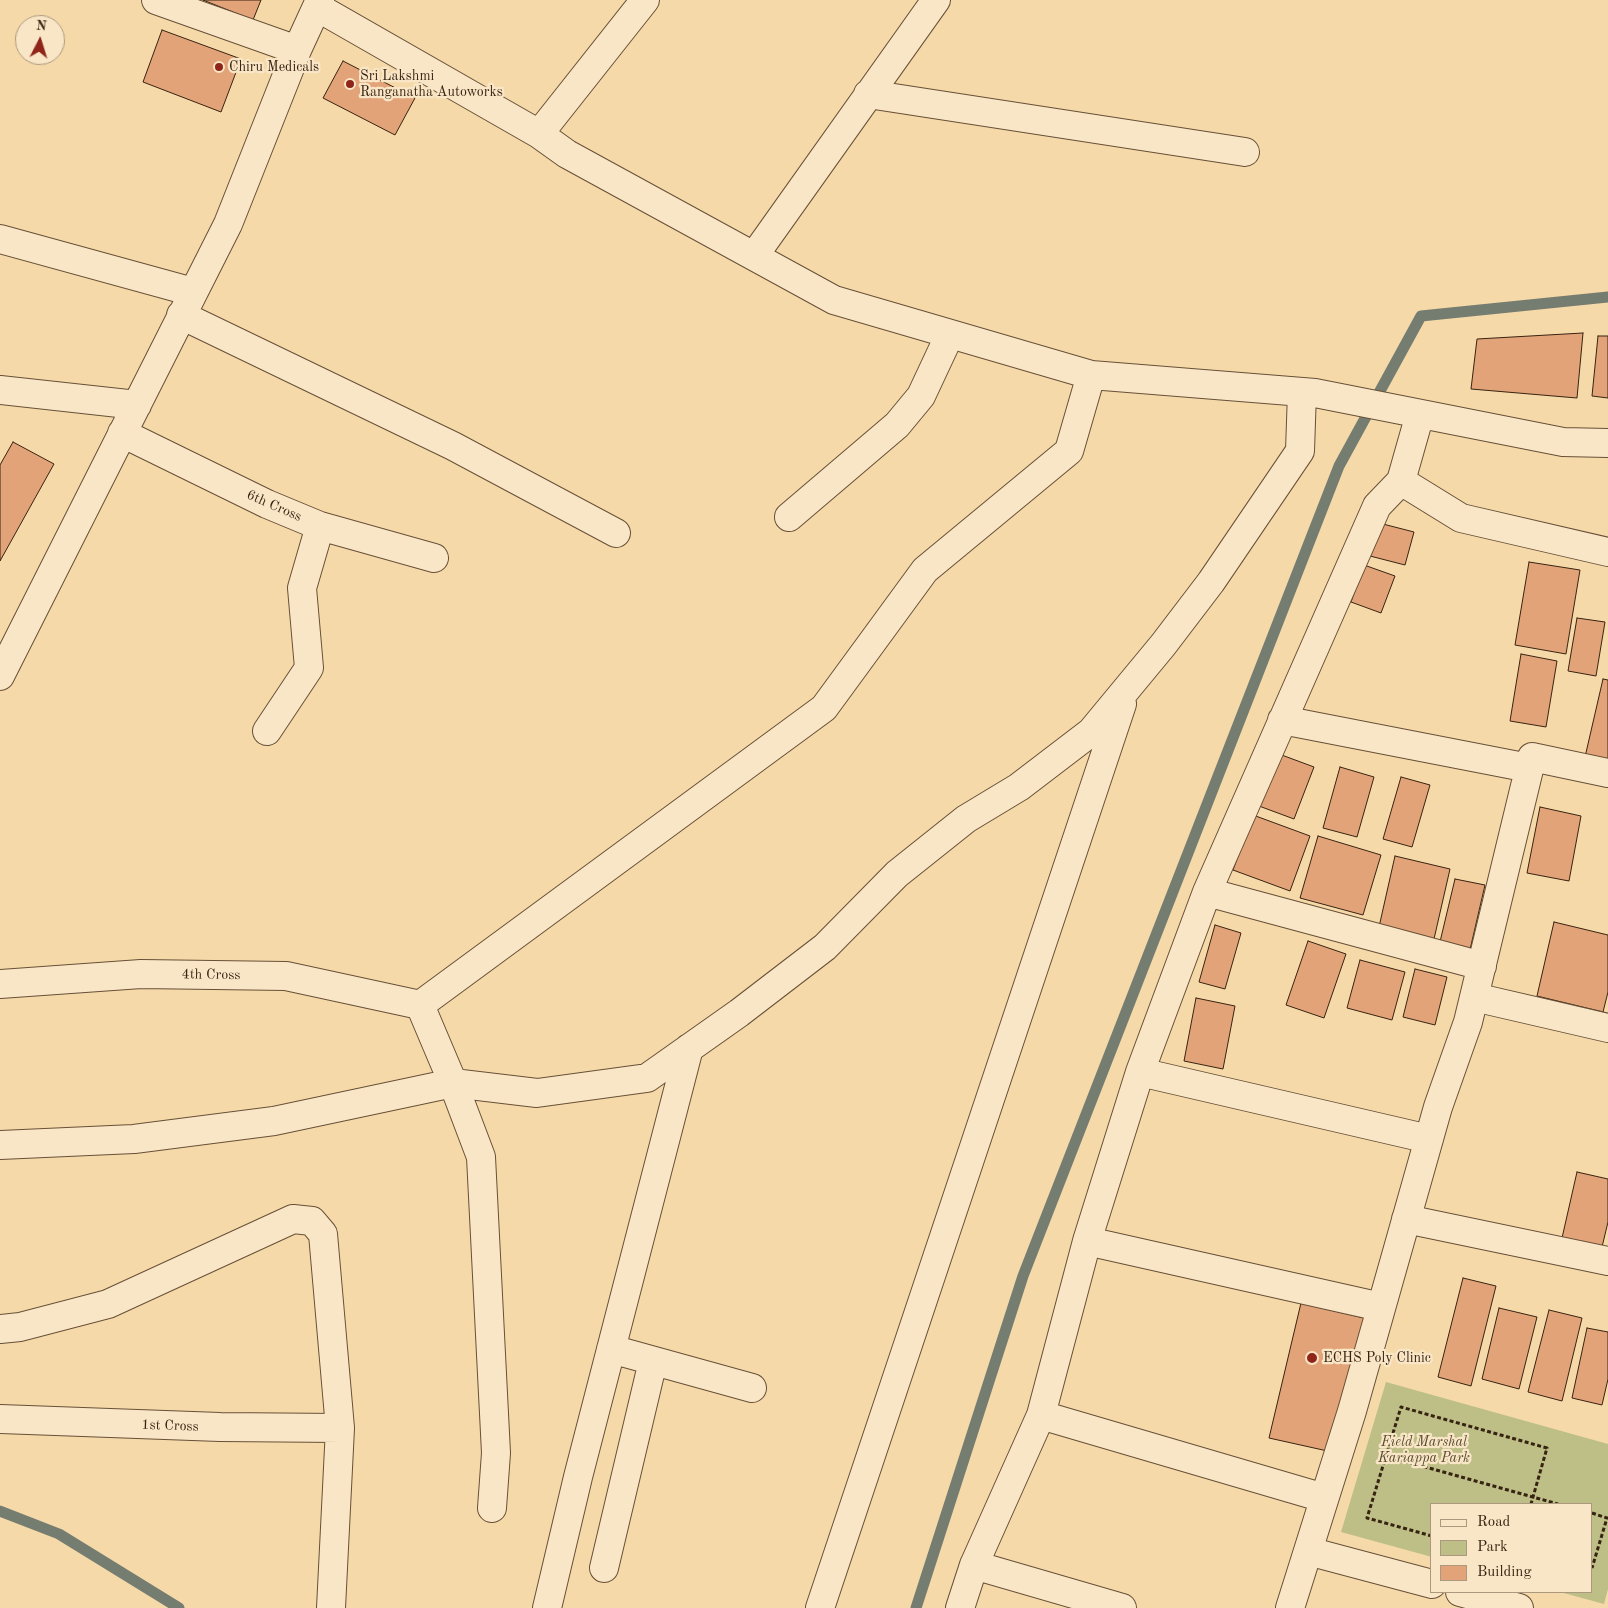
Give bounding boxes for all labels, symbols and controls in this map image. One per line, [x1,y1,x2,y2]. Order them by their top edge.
north arrow [15,15,65,65]
text: N [35,19,47,33]
place label: Chiru Medicals [229,59,319,75]
marker: Chiru Medicals [213,61,225,73]
place label: Sri Lakshmi Ranganatha Autoworks [360,68,503,100]
marker: Sri Lakshmi Ranganatha Autoworks [344,78,356,90]
street label: 6th Cross [244,486,304,526]
street label: 4th Cross [181,966,241,984]
place label: ECHS Poly Clinic [1323,1350,1431,1366]
marker: ECHS Poly Clinic [1305,1351,1319,1365]
street label: 1st Cross [141,1417,199,1435]
park label: Field Marshal Kariappa Park [1378,1434,1470,1466]
legend [1430,1503,1593,1593]
text: Road [1477,1515,1510,1530]
text: Park [1477,1540,1508,1555]
text: Building [1477,1565,1532,1580]

